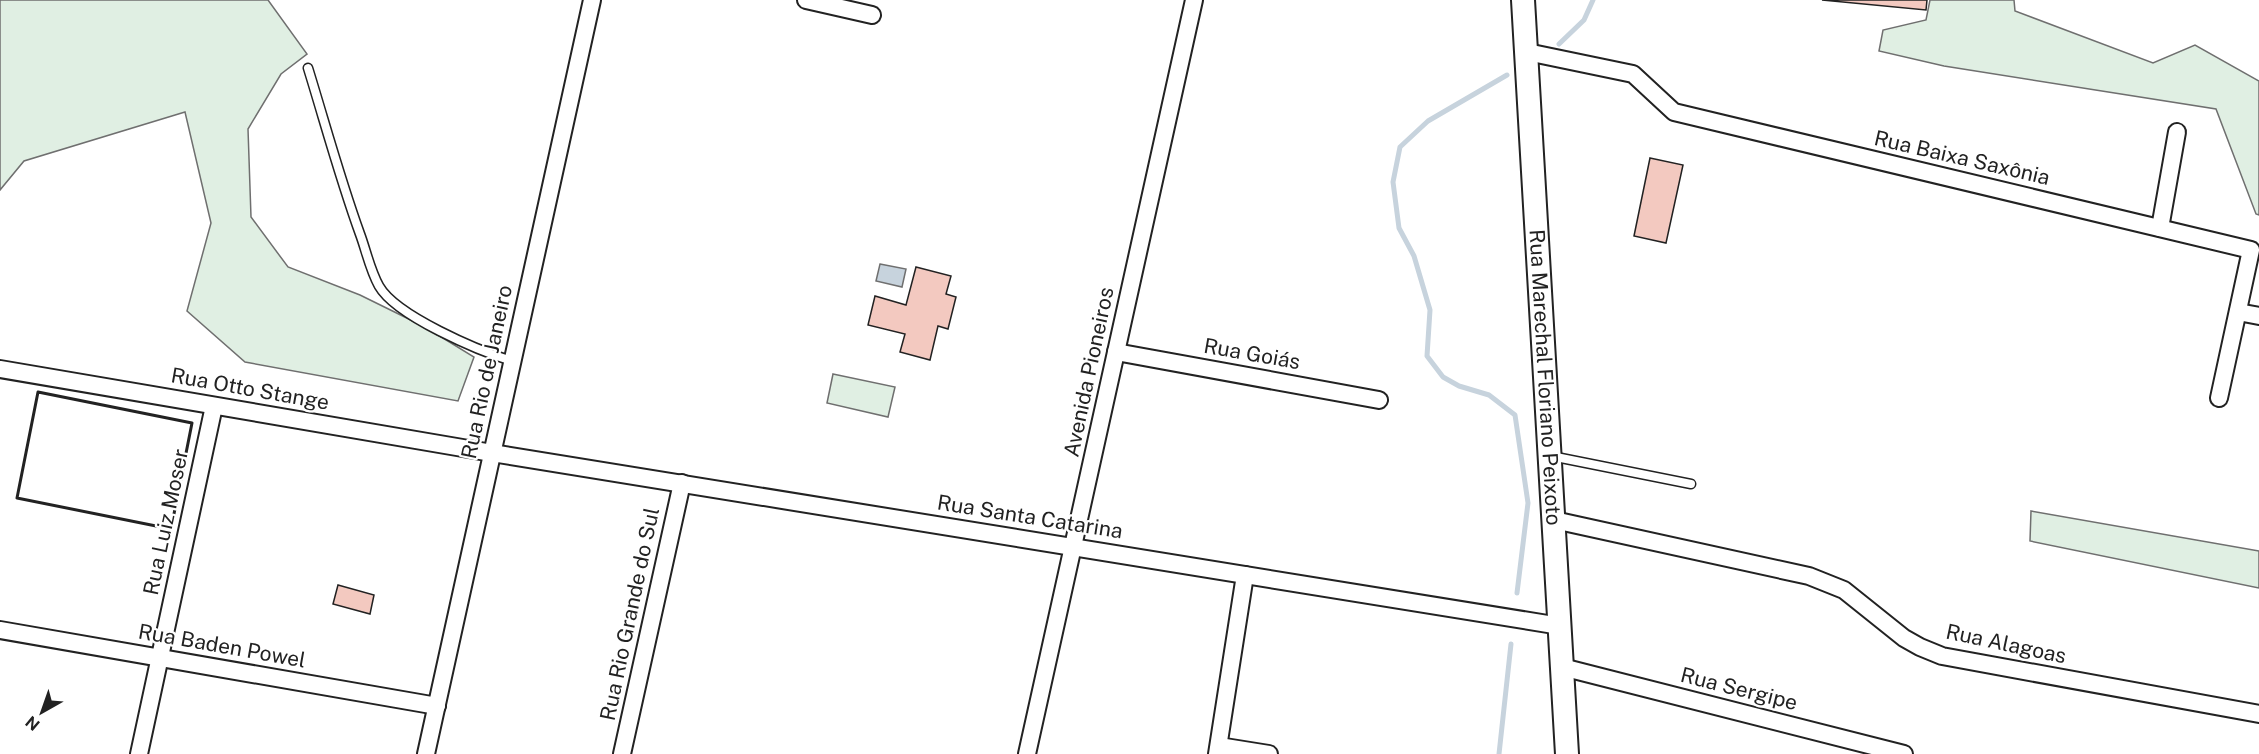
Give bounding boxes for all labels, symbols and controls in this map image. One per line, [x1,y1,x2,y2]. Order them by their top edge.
street label: Rua Baixa Saxônia [1872,125,2052,190]
street label: Rua Marechal Floriano Peixoto [1524,228,1567,526]
street label: Rua Rio de Janeiro [456,283,517,461]
street label: Avenida Pioneiros [1058,285,1119,459]
street label: Rua Goiás [1202,333,1302,374]
street label: Rua Otto Stange [169,362,331,415]
street label: Rua Luiz Moser [138,447,193,597]
street label: Rua Santa Catarina [936,489,1125,544]
street label: Rua Rio Grande do Sul [595,505,664,723]
street label: Rua Baden Powel [136,618,308,673]
street label: Rua Alagoas [1944,619,2069,668]
street label: Rua Sergipe [1678,662,1800,715]
north arrow [12,682,72,742]
text: N [22,712,44,734]

